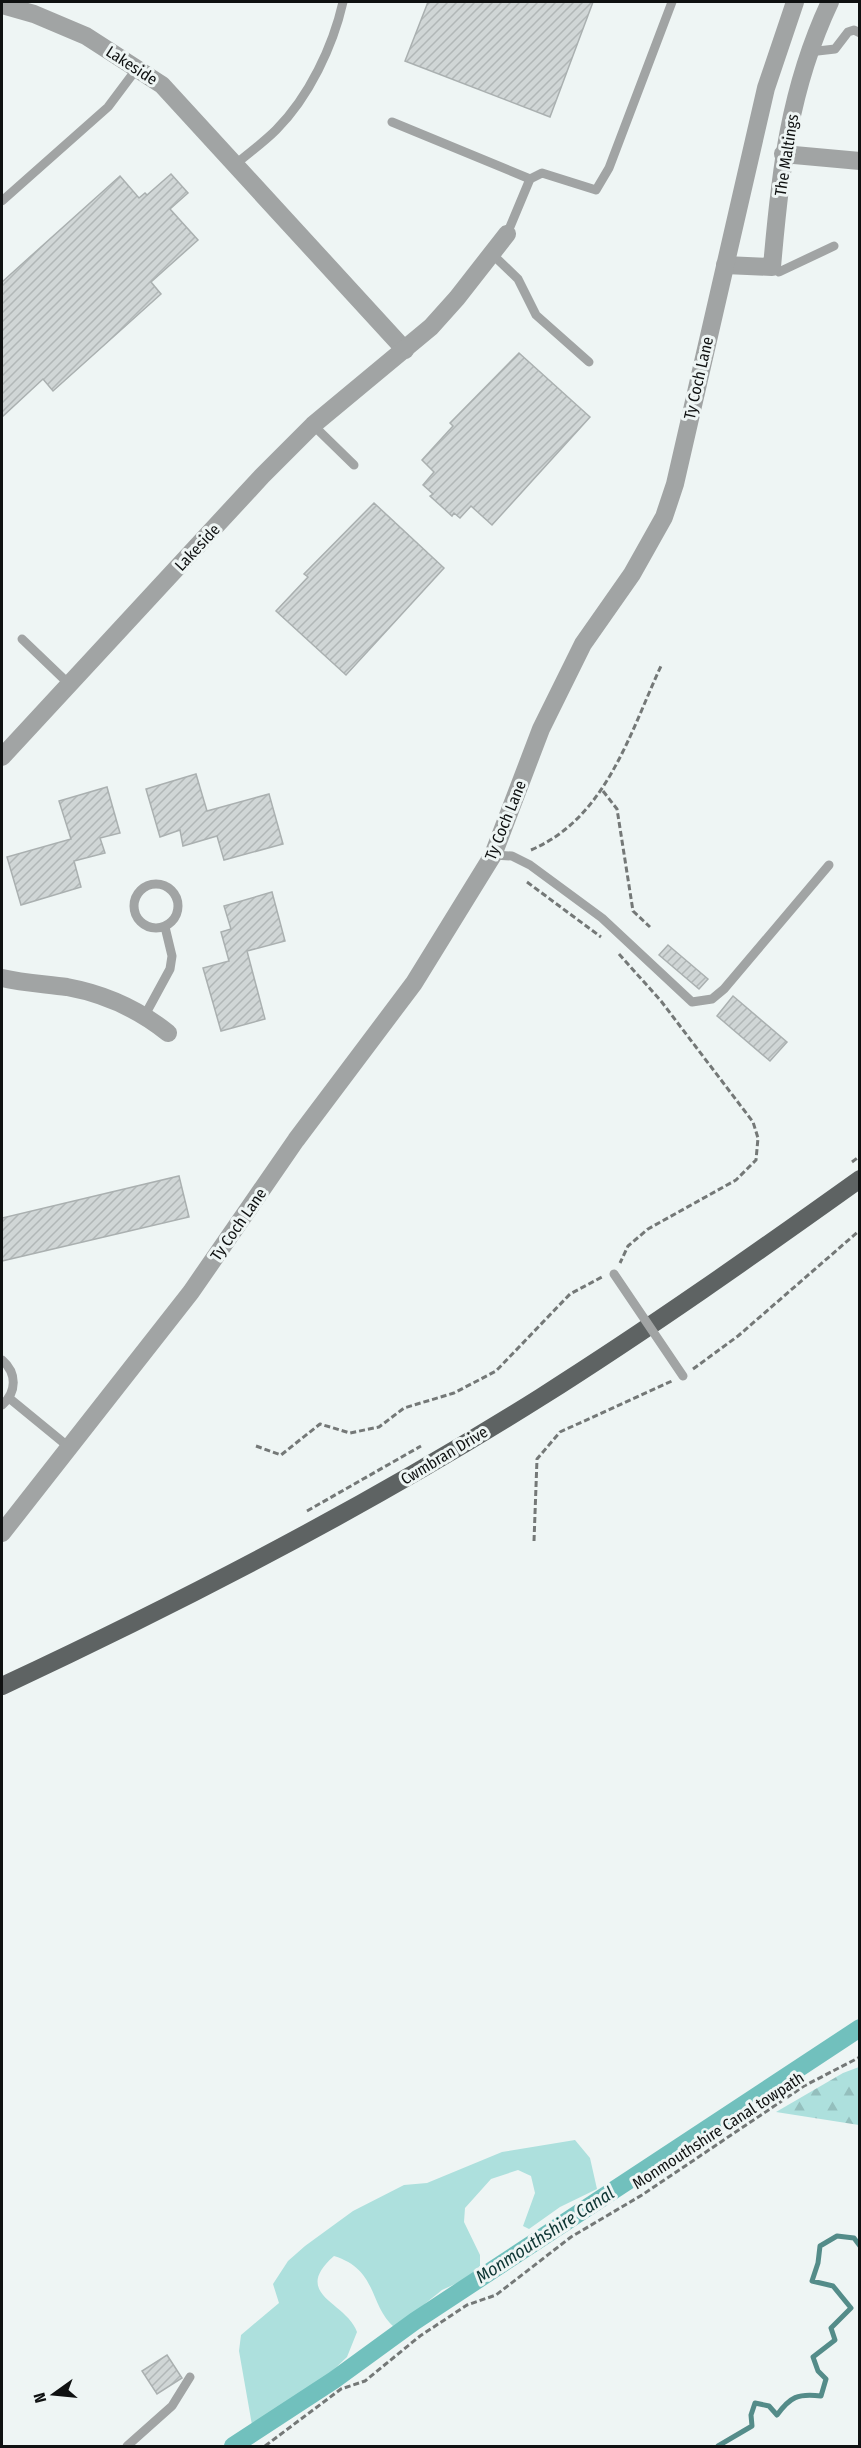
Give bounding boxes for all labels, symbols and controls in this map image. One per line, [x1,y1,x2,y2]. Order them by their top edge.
street label: Lakeside [102,42,161,89]
street label: The Maltings [771,113,802,197]
street label: Ty Coch Lane [680,335,717,421]
street label: Lakeside [171,520,224,575]
street label: Ty Coch Lane [481,778,530,863]
street label: Ty Coch Lane [207,1184,270,1264]
street label: Cwmbran Drive [397,1422,491,1489]
street label: Monmouthshire Canal towpath [629,2068,808,2193]
water label: Monmouthshire Canal [472,2182,619,2288]
north arrow [24,2364,84,2424]
text: N [30,2391,50,2405]

